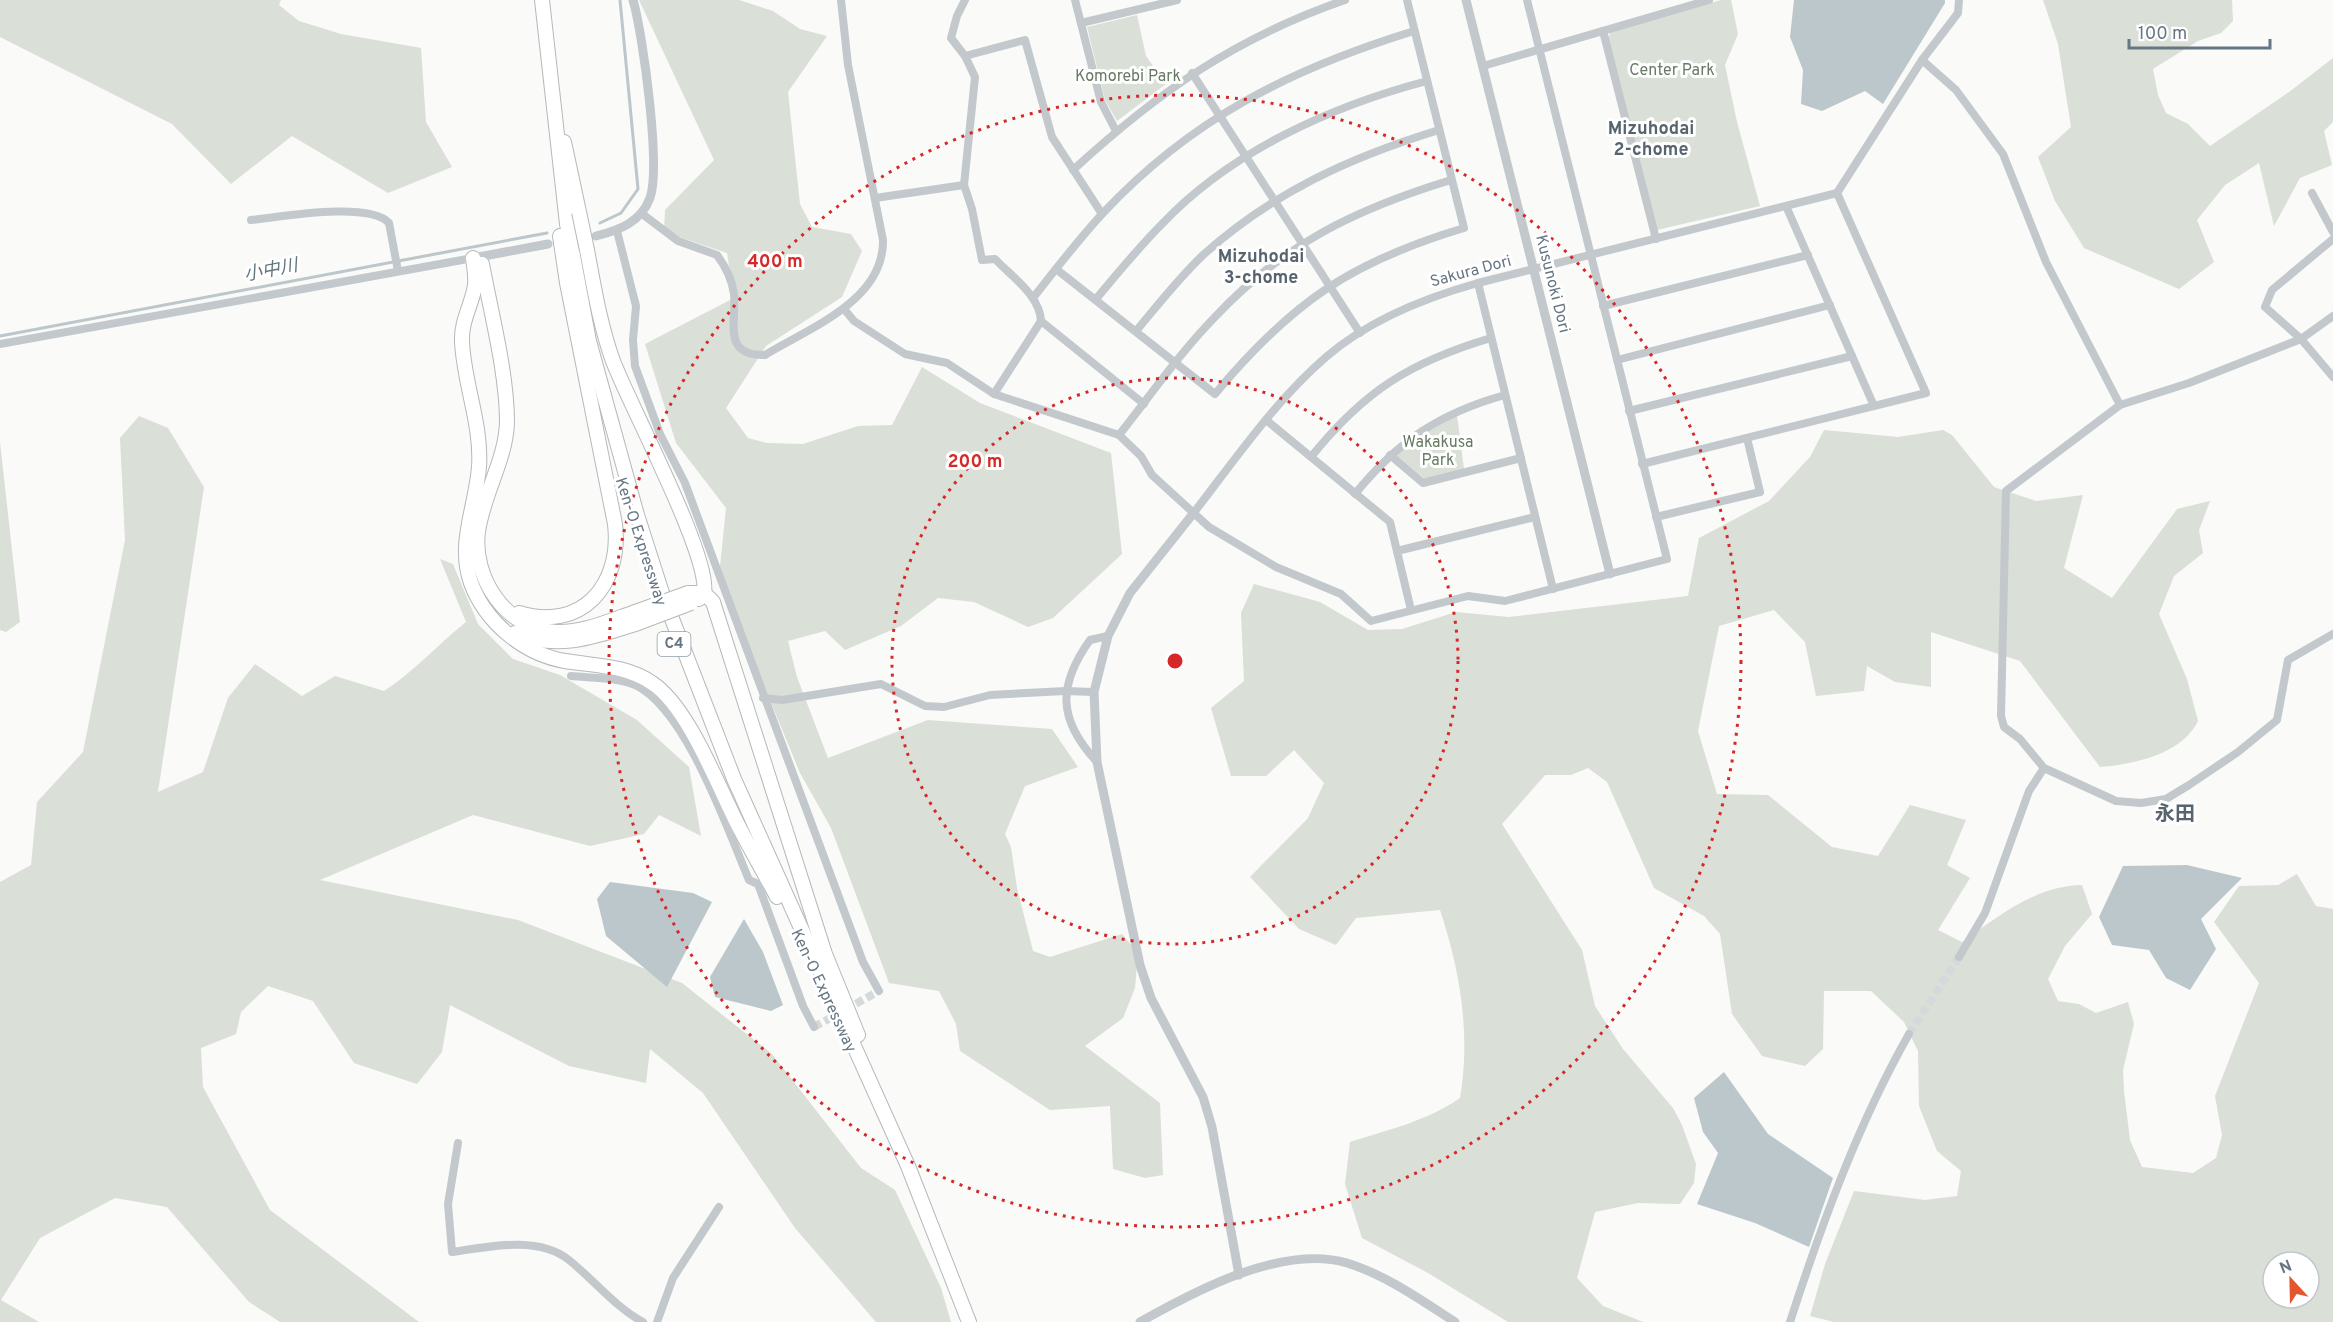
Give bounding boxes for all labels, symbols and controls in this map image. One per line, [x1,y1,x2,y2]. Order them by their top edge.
scale bar [2129,12,2270,50]
text: 100 m [2138,23,2187,46]
park label: Center Park [1629,61,1715,81]
park label: Komorebi Park [1075,67,1181,87]
district label: Mizuhodai 2-chome [1608,118,1694,162]
street label: Kusunoki Dori [1530,233,1574,335]
district label: Mizuhodai 3-chome [1218,246,1304,290]
text: 400 m [747,251,803,274]
street label: Sakura Dori [1428,252,1514,292]
water label: 小中川 [242,254,302,287]
park label: Wakakusa Park [1403,433,1474,471]
text: 200 m [947,451,1003,474]
street label: Ken-O Expressway [610,475,670,609]
road number: C4 [658,632,690,656]
centre of rings [1165,651,1185,671]
district label: 永田 [2155,802,2195,828]
street label: Ken-O Expressway [786,926,860,1056]
north arrow [2261,1250,2321,1310]
text: N [2277,1257,2295,1279]

